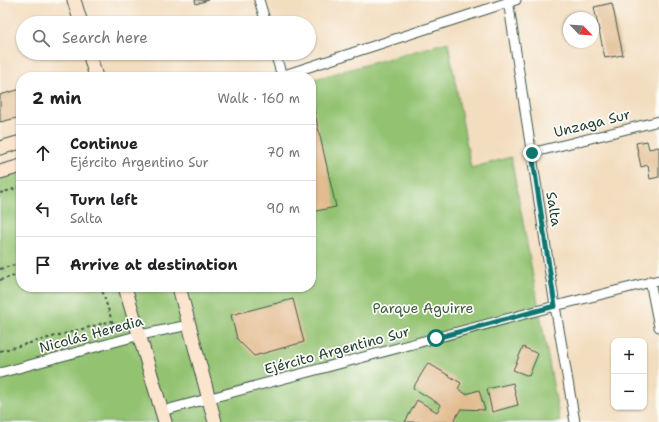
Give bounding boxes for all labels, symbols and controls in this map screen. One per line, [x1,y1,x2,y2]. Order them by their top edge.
north arrow [563,12,599,48]
search box [16,16,316,60]
icon: search [30,27,52,49]
text: Search here [62,28,148,48]
text: 2 min [32,87,82,109]
text: Walk · 160 m [218,90,300,107]
street label: Unzaga Sur [552,105,633,141]
text: Continue [70,134,138,154]
icon: ahead [32,142,54,164]
text: 70 m [266,144,300,161]
route end [523,144,541,162]
text: Ejército Argentino Sur [70,154,209,171]
text: Turn left [70,190,138,210]
street label: Salta [542,190,566,228]
icon: left [32,198,54,220]
text: 90 m [266,200,300,217]
text: Salta [70,210,102,227]
icon: arrive [32,254,54,276]
text: Arrive at destination [70,255,238,275]
park label: Parque Aguirre [373,299,474,317]
street label: Nicolás Heredia [37,311,145,357]
street label: Ejército Argentino Sur [262,322,412,378]
route start [427,329,445,347]
map controls [611,338,647,410]
button: + [611,338,647,374]
button: − [611,374,647,410]

